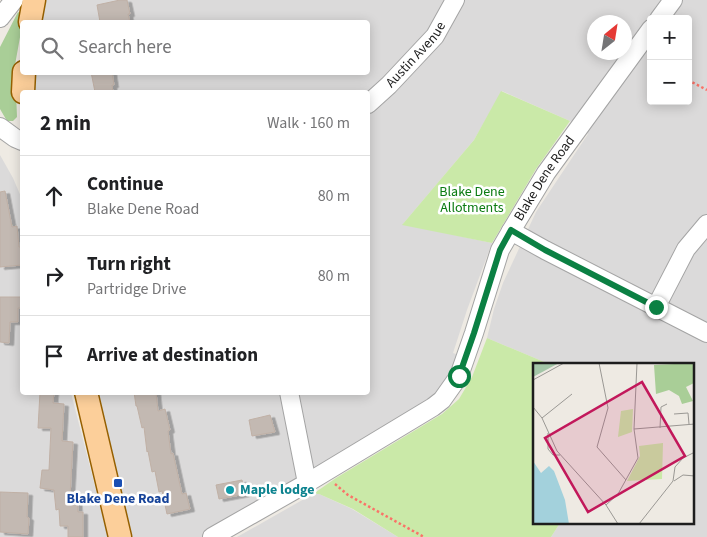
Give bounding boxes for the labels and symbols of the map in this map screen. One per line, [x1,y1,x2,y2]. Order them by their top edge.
north arrow [587,15,632,60]
street label: Austin Avenue [381,18,451,92]
street label: Blake Dene Road [509,132,580,225]
park label: Blake Dene Allotments [439,182,505,218]
route end [645,296,668,319]
inset map [533,363,694,524]
route start [448,365,471,388]
marker: Blake Dene Road [112,477,124,489]
place label: Maple lodge [240,480,314,500]
marker: Maple lodge [224,484,236,496]
place label: Blake Dene Road [67,489,169,509]

